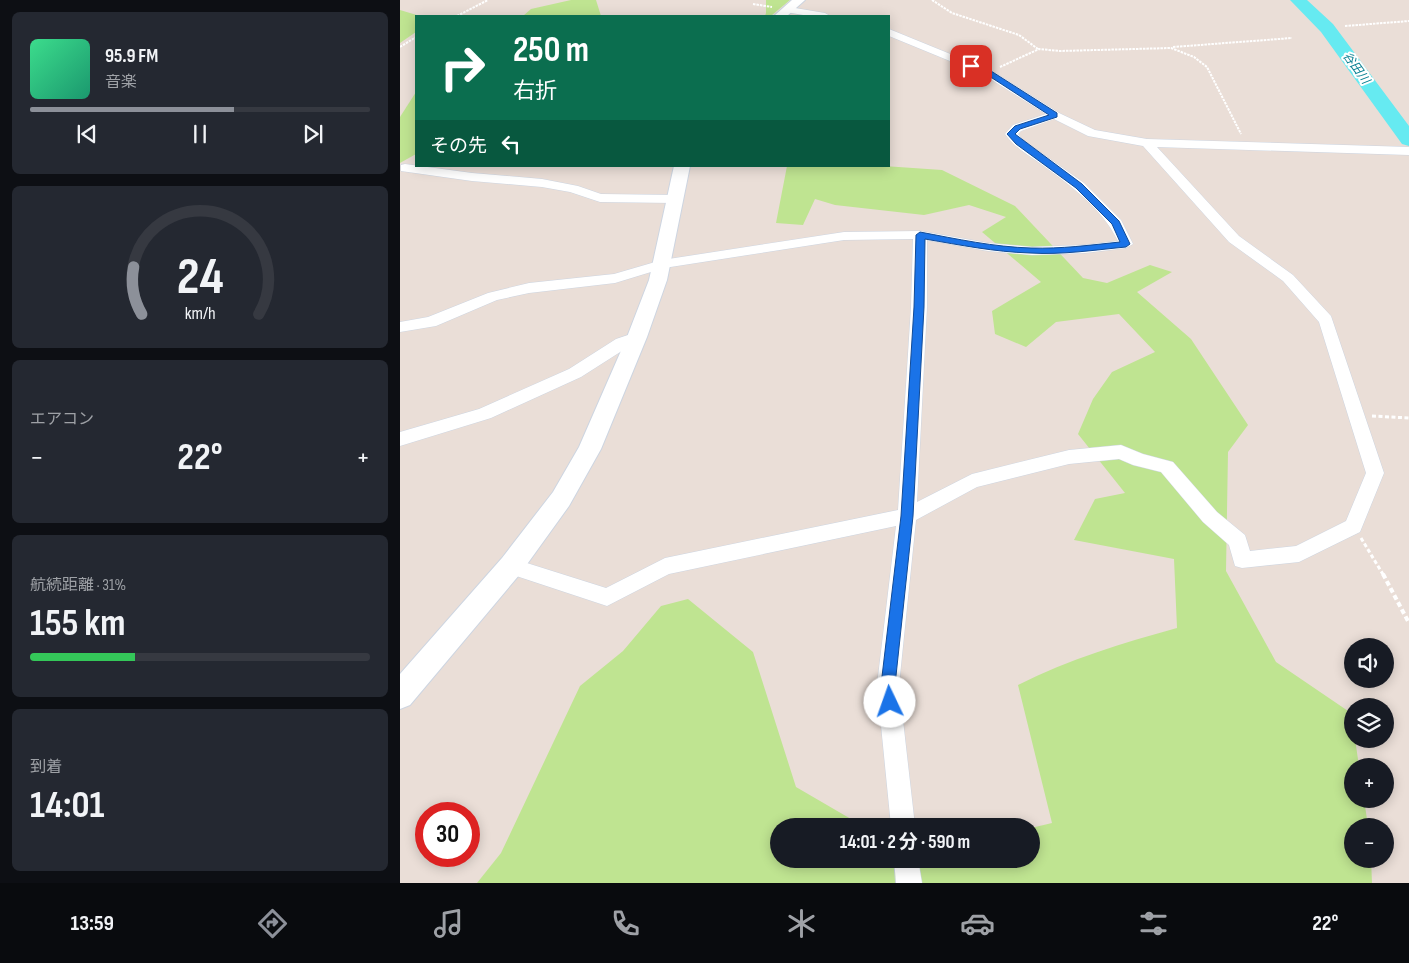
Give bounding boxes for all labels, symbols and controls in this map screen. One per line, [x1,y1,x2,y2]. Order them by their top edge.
text: 250 m [513,29,589,72]
icon: right [430,35,495,100]
text: 95.9 FM [105,45,158,68]
pin [950,45,992,87]
water label: 谷田川 [1339,49,1374,89]
icon: arrive [957,52,985,80]
text: 音楽 [105,73,137,92]
text: 右折 [513,78,557,105]
icon: previous [73,120,101,148]
icon: pause [186,120,214,148]
icon: next [299,120,327,148]
icon: left [497,130,525,158]
text: その先 [430,135,487,158]
text: 24 [177,246,223,309]
text: km/h [185,303,215,324]
text: エアコン [30,410,94,429]
text: 22° [177,435,223,480]
text: − [30,441,44,474]
text: + [356,441,370,474]
text: 航続距離 · 31% [30,576,126,595]
text: 155 km [30,601,126,646]
map controls [1344,638,1394,868]
button: sound [1344,638,1394,688]
position arrow [863,675,915,727]
button: layers [1344,698,1394,748]
text: 到着 [30,758,62,777]
button: + [1344,758,1394,808]
text: 14:01 [30,783,104,828]
speed limit sign: 30 [415,802,480,867]
button: − [1344,818,1394,868]
text: 14:01 · 2 分 · 590 m [840,831,970,854]
icon: directions [255,906,290,941]
icon: music [431,906,466,941]
icon: phone [608,906,643,941]
icon: climate [784,906,819,941]
icon: car [960,906,995,941]
icon: filters [1136,906,1171,941]
text: 13:59 [71,910,114,937]
text: 22° [1312,910,1338,937]

